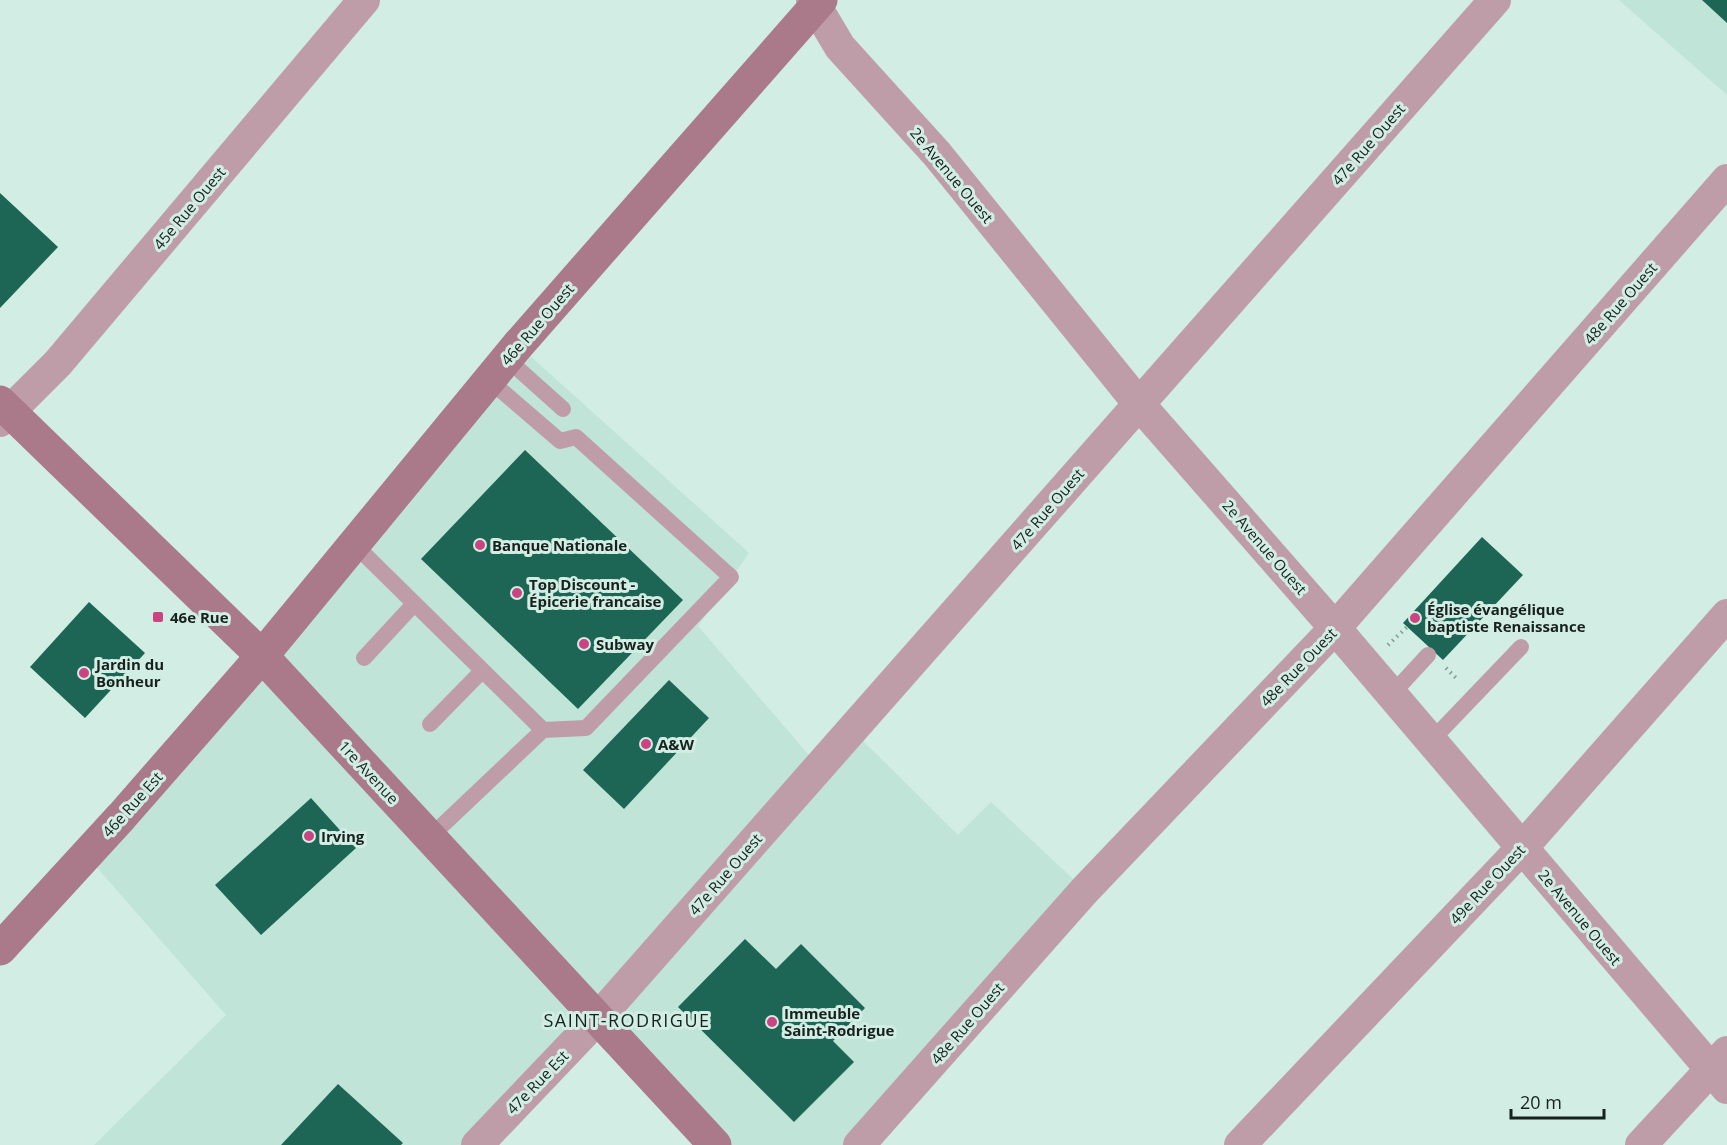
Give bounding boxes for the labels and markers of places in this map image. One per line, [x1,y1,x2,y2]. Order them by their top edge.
place label: Banque Nationale [492,535,627,555]
marker: Banque Nationale [473,538,487,552]
place label: Top Discount - Épicerie francaise [529,574,662,611]
marker: Top Discount - Épicerie francaise [510,586,524,600]
place label: Église évangélique baptiste Renaissance [1427,599,1586,636]
place label: 46e Rue [170,607,229,627]
marker: 46e Rue [151,610,165,624]
marker: Église évangélique baptiste Renaissance [1408,611,1422,625]
place label: Subway [596,634,655,654]
marker: Subway [577,637,591,651]
place label: Jardin du Bonheur [94,654,164,691]
marker: Jardin du Bonheur [77,666,91,680]
place label: A&W [658,734,695,754]
marker: A&W [639,737,653,751]
place label: Irving [321,826,365,846]
marker: Irving [302,829,316,843]
place label: Immeuble Saint-Rodrigue [784,1003,894,1040]
marker: Immeuble Saint-Rodrigue [765,1015,779,1029]

